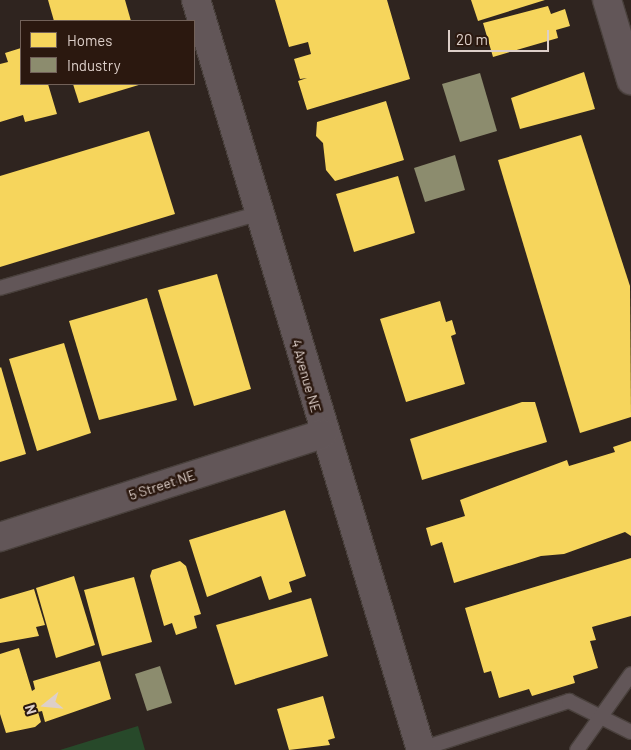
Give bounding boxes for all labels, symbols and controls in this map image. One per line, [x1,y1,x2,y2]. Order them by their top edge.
legend [20,20,195,85]
scale bar [451,20,552,52]
text: 20 m [456,30,488,48]
text: Homes [67,31,112,49]
text: Industry [67,56,121,74]
street label: 4 Avenue NE [288,337,324,415]
street label: 5 Street NE [127,466,197,504]
north arrow [20,680,70,730]
text: N [21,703,40,716]

